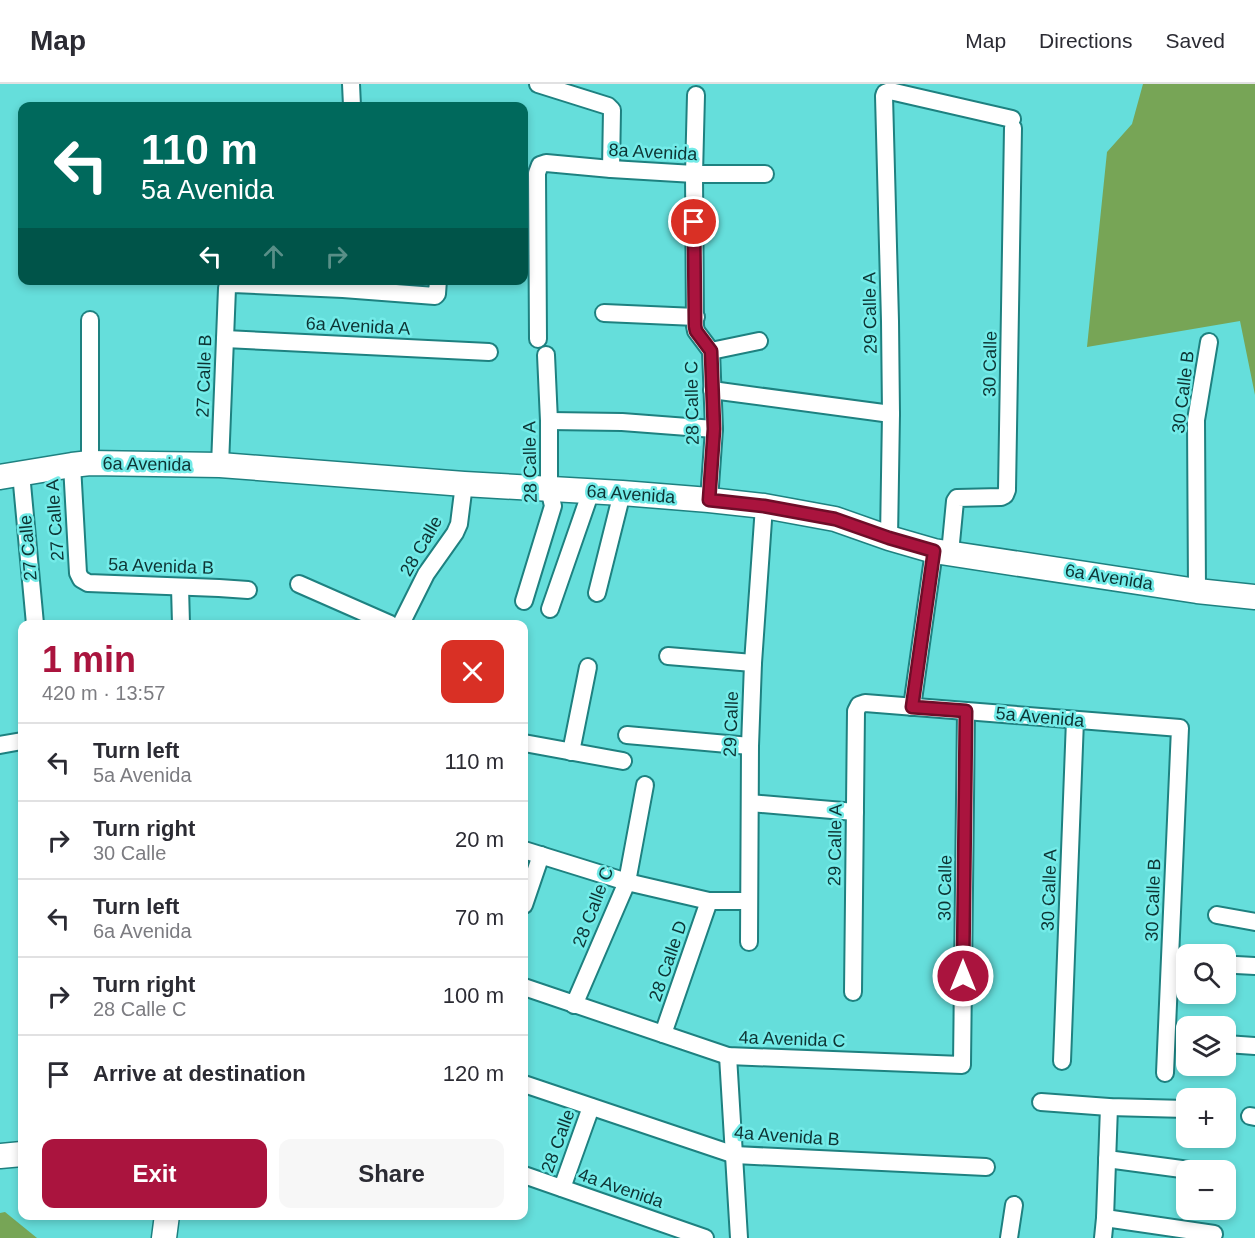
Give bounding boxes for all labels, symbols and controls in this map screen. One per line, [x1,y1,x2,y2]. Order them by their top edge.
text: Map [30,25,86,56]
text: Map [965,29,1006,52]
text: Directions [1039,29,1132,52]
text: Saved [1165,29,1225,52]
icon: left [42,126,120,204]
text: 110 m [141,126,258,173]
street label: 8a Avenida [608,140,699,164]
text: 5a Avenida [141,175,274,205]
pin [668,196,719,247]
icon: arrive [677,205,710,238]
icon: left [194,240,227,273]
icon: ahead [257,240,290,273]
icon: right [320,240,353,273]
street label: 29 Calle A [859,272,881,354]
street label: 6a Avenida A [305,313,411,339]
street label: 30 Calle [979,331,1001,397]
street label: 27 Calle B [193,334,215,418]
street label: 30 Calle B [1168,350,1198,434]
street label: 28 Calle C [681,361,703,445]
street label: 28 Calle A [519,421,541,503]
street label: 6a Avenida [102,453,193,475]
street label: 27 Calle A [42,478,68,562]
street label: 6a Avenida [586,481,677,507]
street label: 28 Calle [396,512,446,580]
street label: 27 Calle [15,514,41,582]
street label: 5a Avenida B [108,554,214,578]
street label: 6a Avenida [1064,560,1155,594]
text: 1 min [42,639,136,680]
button: close [441,640,504,703]
text: 420 m · 13:57 [42,682,165,704]
street label: 29 Calle [720,691,742,757]
street label: 5a Avenida [995,703,1086,731]
text: Turn left [93,738,179,763]
icon: left [42,746,75,779]
text: 110 m [444,749,504,774]
text: 5a Avenida [93,764,192,786]
street label: 29 Calle A [824,804,846,886]
text: Turn right [93,816,195,841]
icon: right [42,824,75,857]
text: 20 m [455,827,504,852]
text: 30 Calle [93,842,166,864]
street label: 30 Calle A [1038,849,1060,931]
street label: 30 Calle [934,855,956,921]
street label: 30 Calle B [1142,858,1164,942]
street label: 28 Calle C [569,864,617,950]
text: Turn left [93,894,179,919]
icon: left [42,902,75,935]
text: 70 m [455,905,504,930]
street label: 28 Calle D [645,918,691,1004]
text: 6a Avenida [93,920,192,942]
position arrow [931,944,995,1008]
map controls [1176,944,1236,1220]
button: search [1176,944,1236,1004]
text: Turn right [93,972,195,997]
icon: right [42,980,75,1013]
text: 100 m [443,983,504,1008]
text: 28 Calle C [93,998,186,1020]
button: layers [1176,1016,1236,1076]
street label: 4a Avenida C [738,1027,846,1051]
icon: arrive [42,1058,75,1091]
text: Arrive at destination [93,1061,306,1086]
text: 120 m [443,1061,504,1086]
button: + [1176,1088,1236,1148]
street label: 28 Calle [537,1107,579,1175]
street label: 4a Avenida B [734,1122,840,1150]
button: Exit [42,1139,267,1208]
button: Share [279,1139,504,1208]
button: − [1176,1160,1236,1220]
street label: 4a Avenida [576,1164,667,1212]

